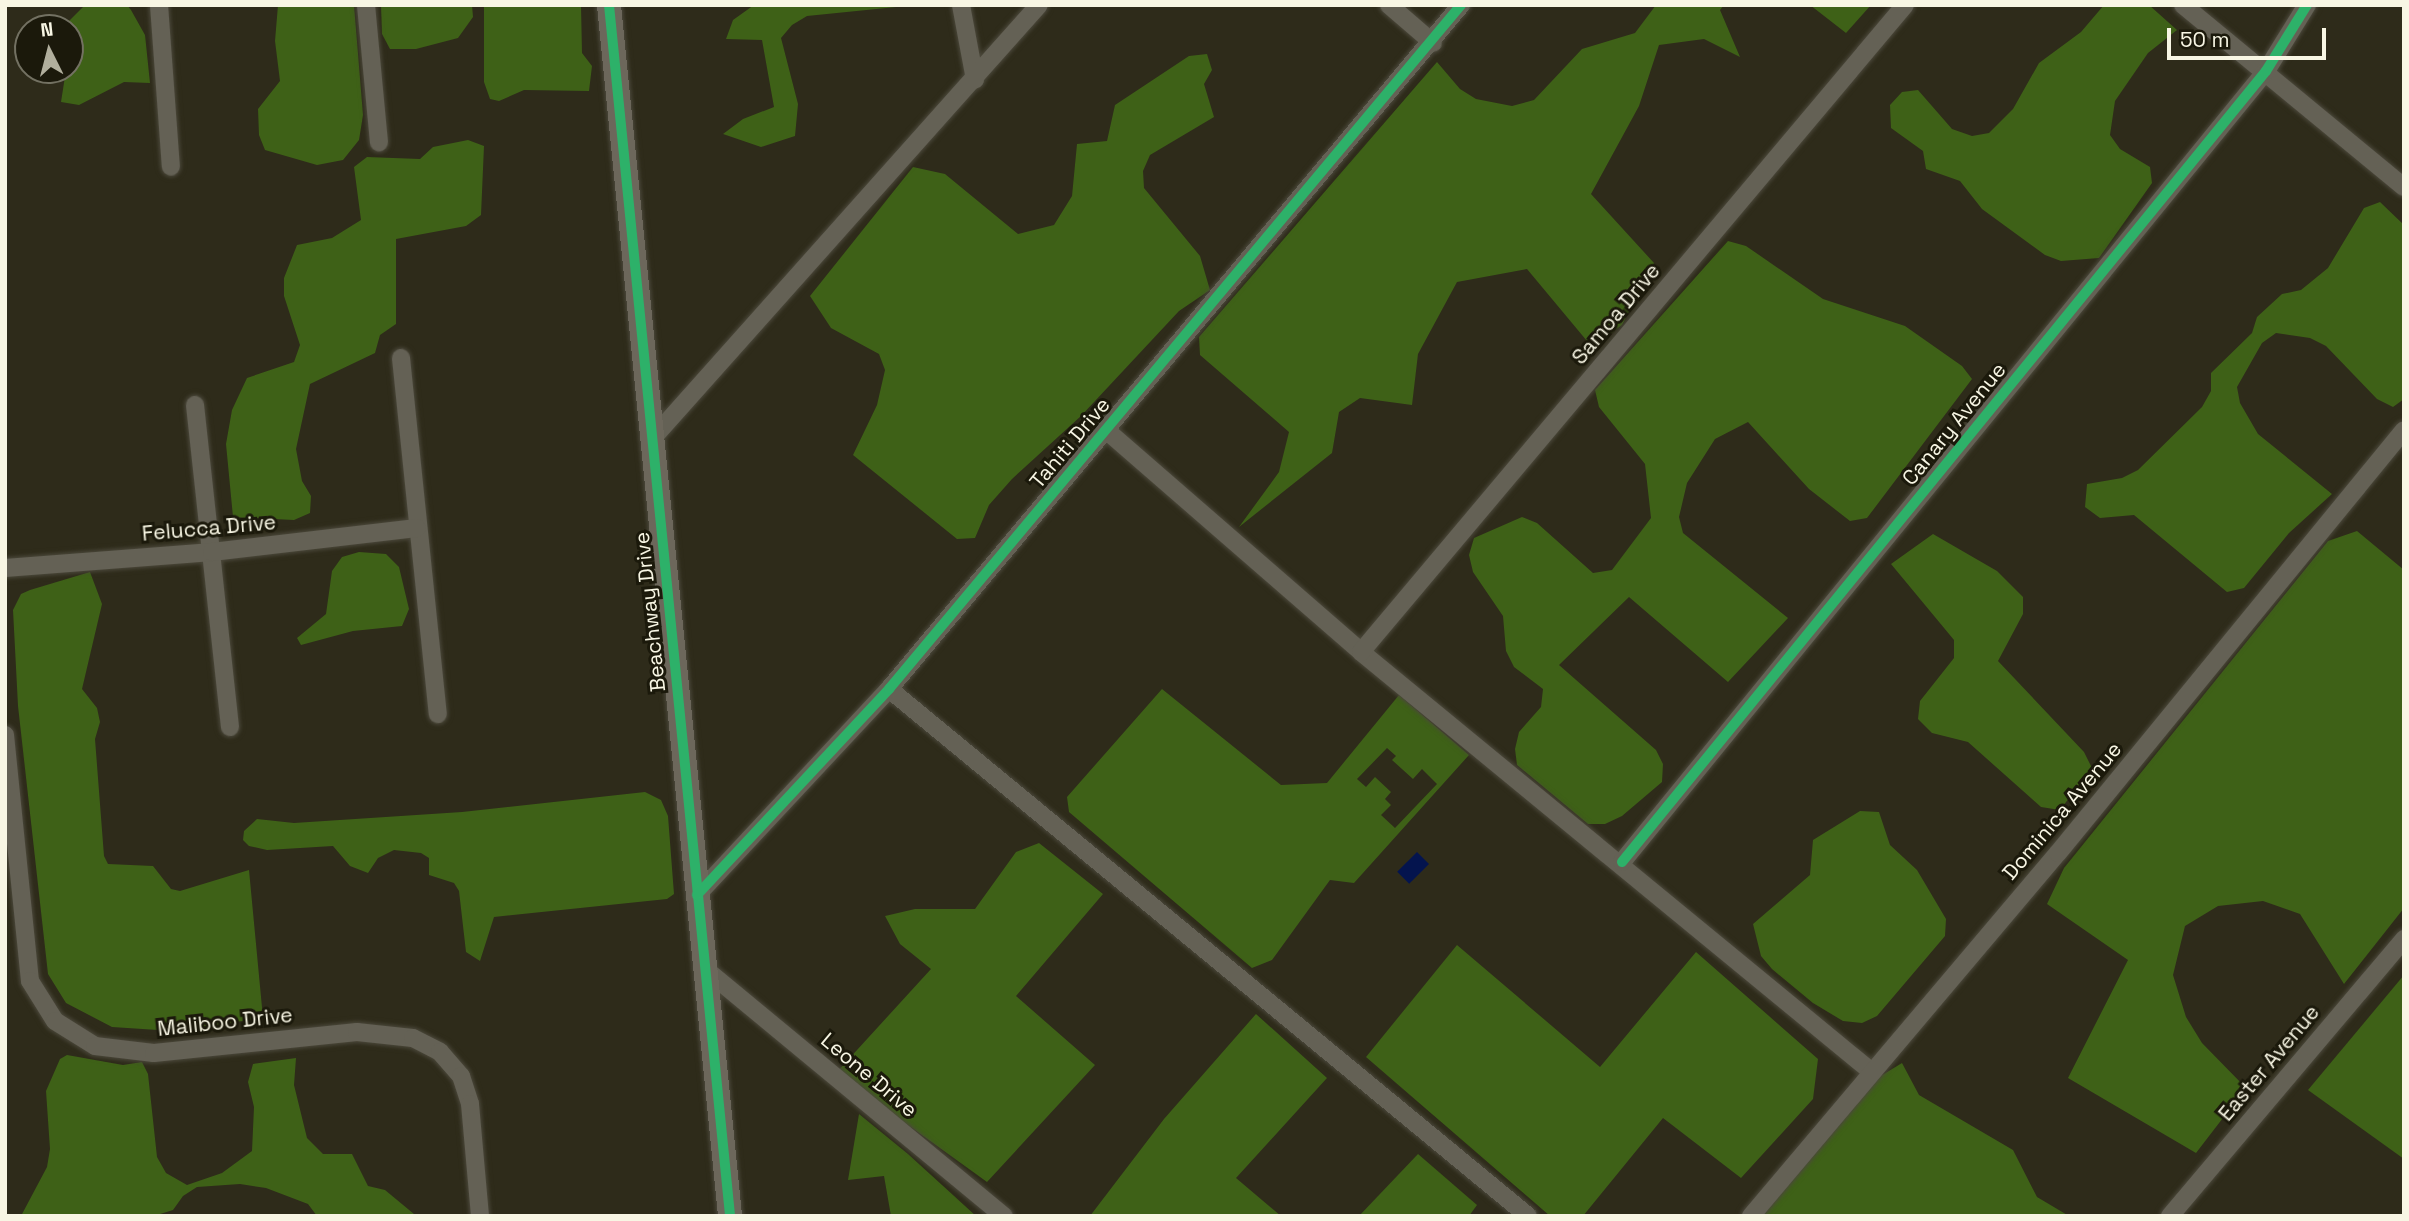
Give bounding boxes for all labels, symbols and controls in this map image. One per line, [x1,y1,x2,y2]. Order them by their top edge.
north arrow [14,14,84,84]
scale bar [2171,14,2330,58]
text: N [39,17,55,43]
text: 50 m [2180,26,2230,53]
street label: Samoa Drive [1567,258,1665,370]
street label: Canary Avenue [1897,357,2011,491]
street label: Tahiti Drive [1025,392,1115,494]
street label: Felucca Drive [141,510,277,546]
street label: Beachway Drive [629,531,671,693]
street label: Dominica Avenue [1997,737,2127,885]
street label: Easter Avenue [2213,1000,2325,1126]
street label: Maliboo Drive [156,1002,294,1042]
street label: Leone Drive [816,1027,922,1123]

